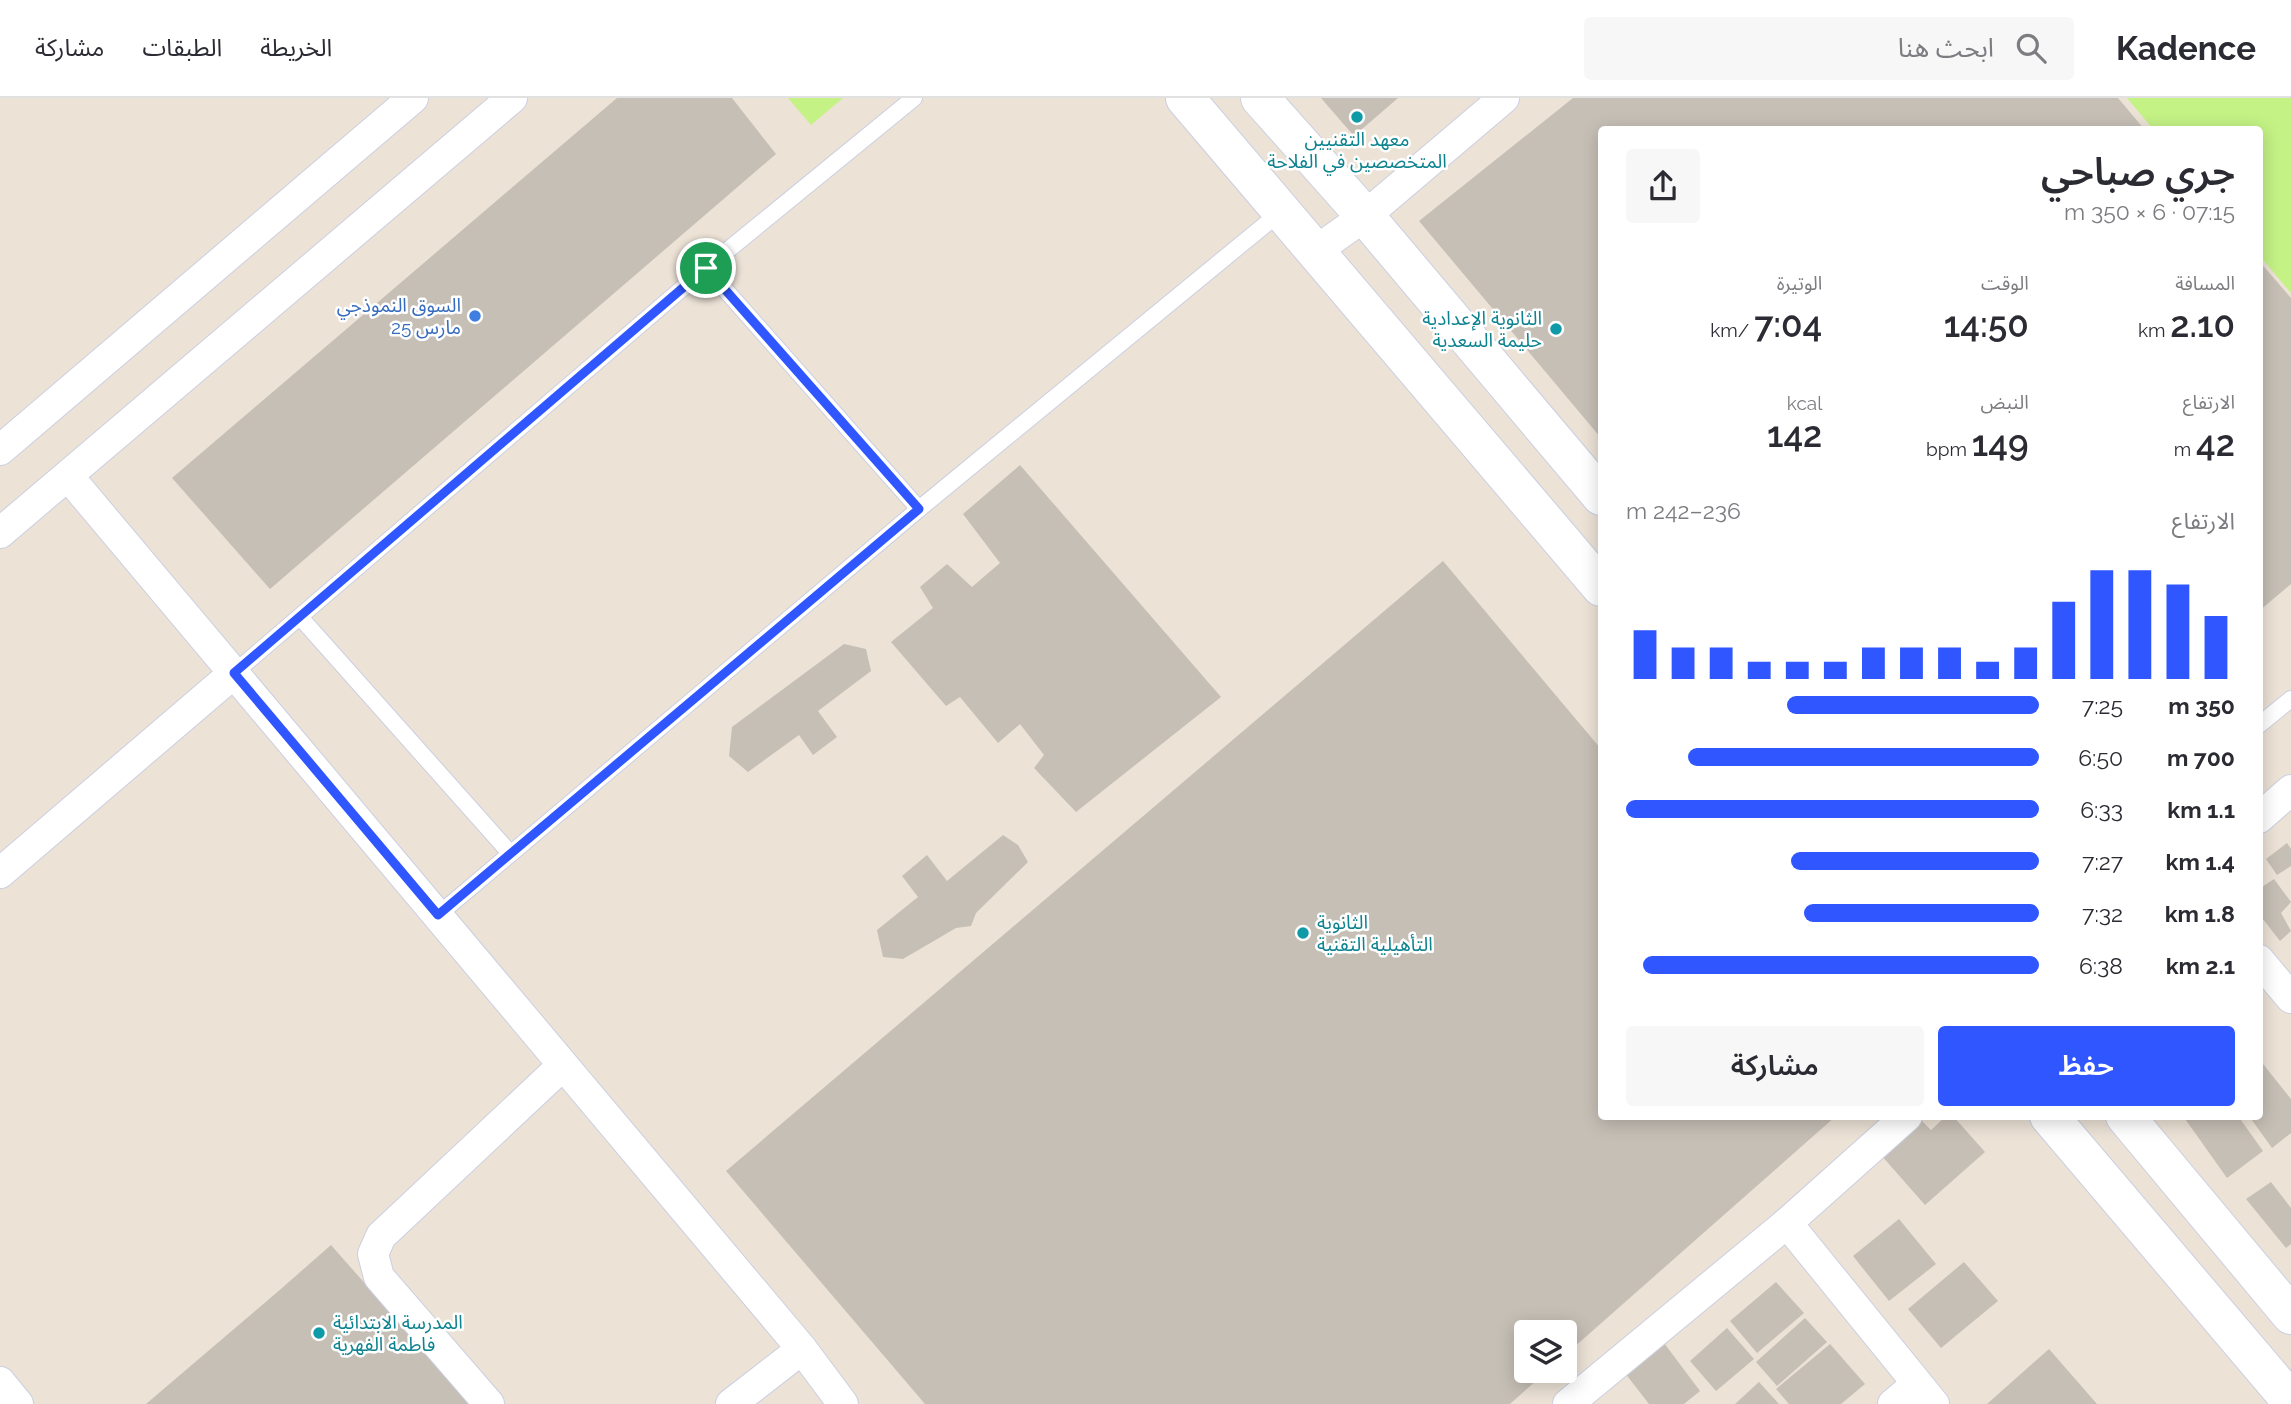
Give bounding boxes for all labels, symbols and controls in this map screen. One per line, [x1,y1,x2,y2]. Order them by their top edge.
search box [1584,17,2074,80]
icon: search [2012,29,2050,67]
text: Kadence [2116,29,2256,68]
text: مشاركة [35,33,104,62]
text: الطبقات [142,33,222,62]
text: الخريطة [260,33,332,62]
text: ابحث هنا [1898,33,1994,63]
marker: معهد التقنيين المتخصصين في الفلاحة [1349,109,1365,125]
place label: معهد التقنيين المتخصصين في الفلاحة [1267,128,1447,176]
button: share [1626,149,1700,223]
text: جري صباحي [2041,149,2235,194]
text: 07:15 · 6 × 350 m [2064,198,2235,225]
pin [676,238,736,298]
icon: arrive [687,249,725,287]
text: الوتيرة [1777,272,1822,294]
text: الوقت [1981,272,2029,294]
text: المسافة [2175,272,2235,294]
place label: السوق النموذجي 25 مارس [337,294,461,339]
text: 7:04 [1754,304,1822,345]
text: 14:50 [1944,304,2029,345]
text: 2.10 [2170,304,2235,345]
place label: الثانوية الإعدادية حليمة السعدية [1422,307,1542,351]
marker: السوق النموذجي 25 مارس [467,308,483,324]
text: /km [1710,319,1754,341]
text: km [2138,319,2170,341]
marker: الثانوية الإعدادية حليمة السعدية [1548,321,1564,337]
text: النبض [1980,391,2029,413]
text: الارتفاع [2183,391,2235,413]
text: kcal [1787,392,1822,414]
text: 142 [1767,414,1822,455]
text: 149 [1972,423,2029,464]
text: 42 [2196,423,2235,464]
text: bpm [1926,438,1972,460]
text: m [2174,438,2196,460]
text: 236–242 m [1626,497,1741,524]
text: الارتفاع [2172,507,2235,534]
text: 7:25 [2082,692,2123,719]
text: 350 m [2168,692,2235,719]
text: 6:50 [2078,744,2123,771]
text: 700 m [2167,744,2235,771]
text: 6:33 [2080,796,2123,823]
text: 1.1 km [2167,796,2235,823]
text: 7:27 [2082,848,2123,875]
text: 1.4 km [2166,848,2235,875]
text: 7:32 [2082,900,2123,927]
text: 1.8 km [2165,900,2235,927]
place label: الثانوية التأهيلية التقنية [1317,911,1433,955]
marker: الثانوية التأهيلية التقنية [1295,925,1311,941]
text: 6:38 [2079,952,2123,979]
text: 2.1 km [2166,952,2235,979]
button: مشاركة [1626,1026,1924,1106]
button: حفظ [1938,1026,2235,1106]
place label: المدرسة الابتدائية فاطمة الفهرية [333,1311,463,1356]
map controls [1514,1320,1577,1383]
button: layers [1514,1320,1577,1383]
marker: المدرسة الابتدائية فاطمة الفهرية [311,1325,327,1341]

